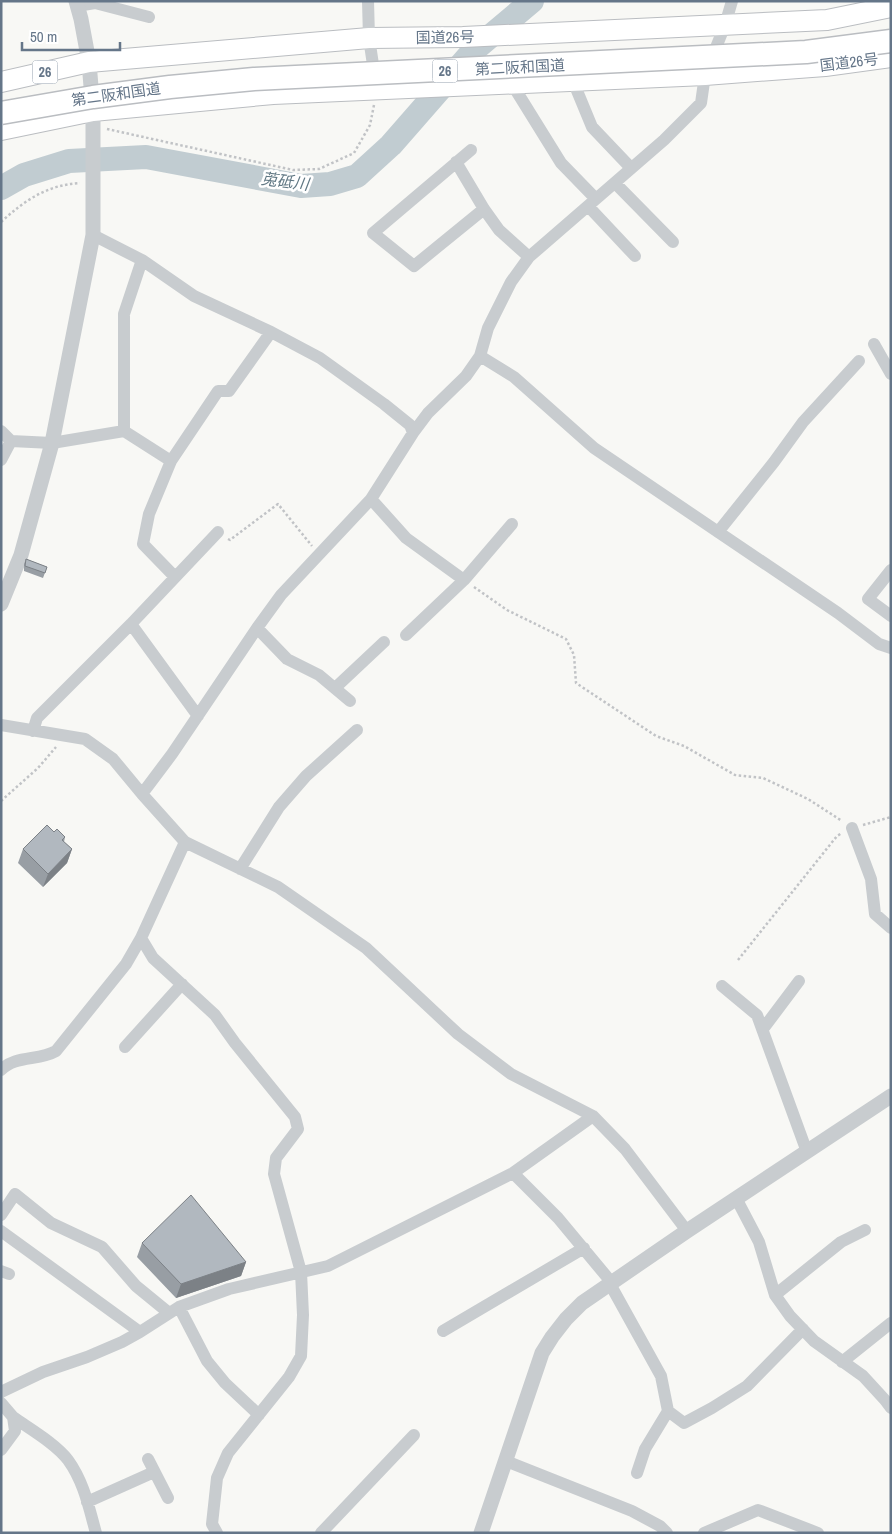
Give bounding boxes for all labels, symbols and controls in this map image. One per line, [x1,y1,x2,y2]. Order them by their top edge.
scale bar [22,20,120,52]
text: 50 m [30,26,57,47]
street label: 国道26号 [415,26,475,48]
street label: 国道26号 [819,48,879,76]
street label: 第二阪和国道 [475,54,565,80]
road number: 26 [432,59,458,82]
road number: 26 [32,61,58,84]
street label: 第二阪和国道 [70,77,162,111]
water label: 莵砥川 [260,167,312,195]

